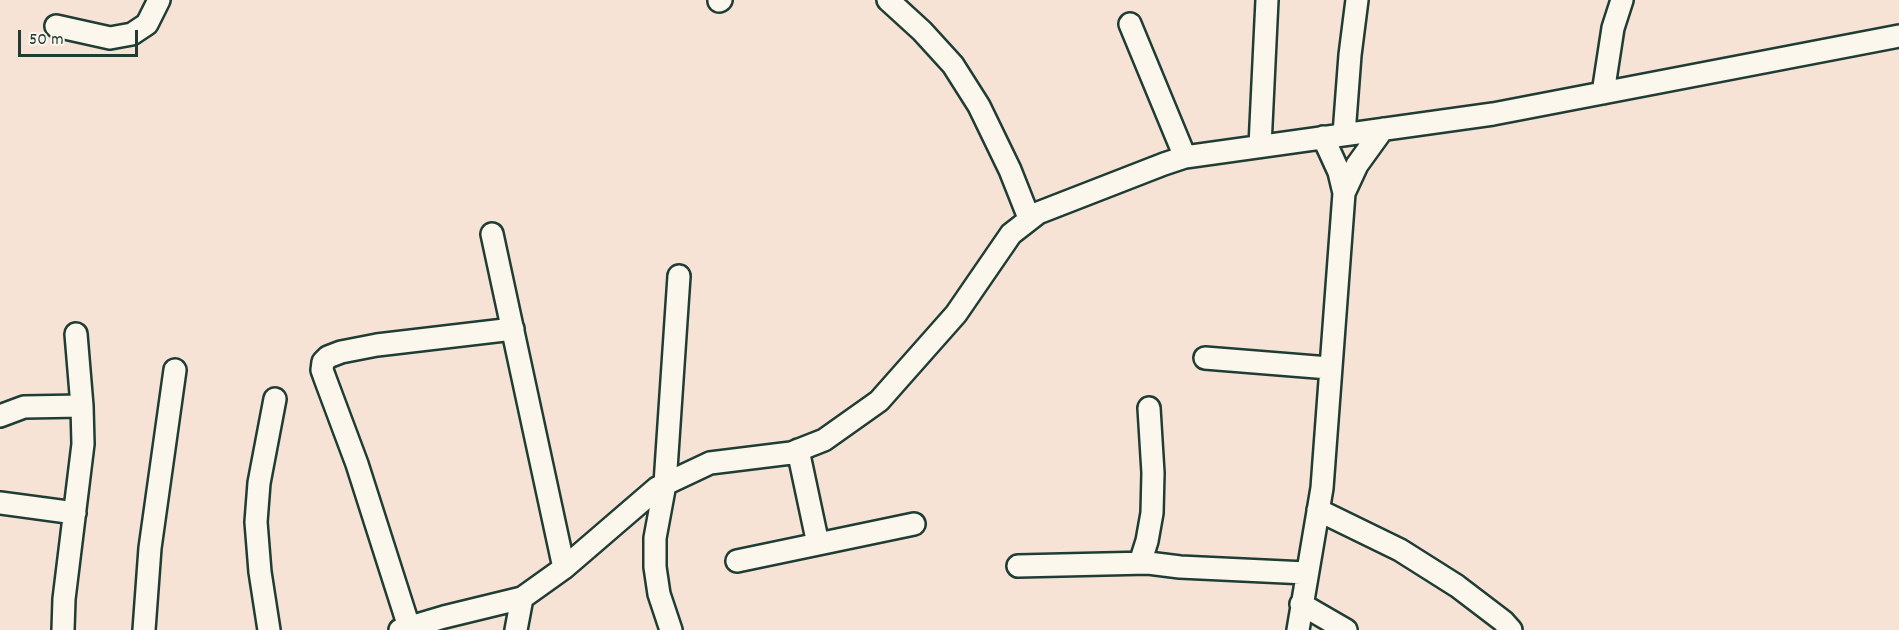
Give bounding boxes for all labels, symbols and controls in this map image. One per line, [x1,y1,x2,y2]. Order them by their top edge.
scale bar [21,18,141,56]
text: 50 m [29,28,64,53]

